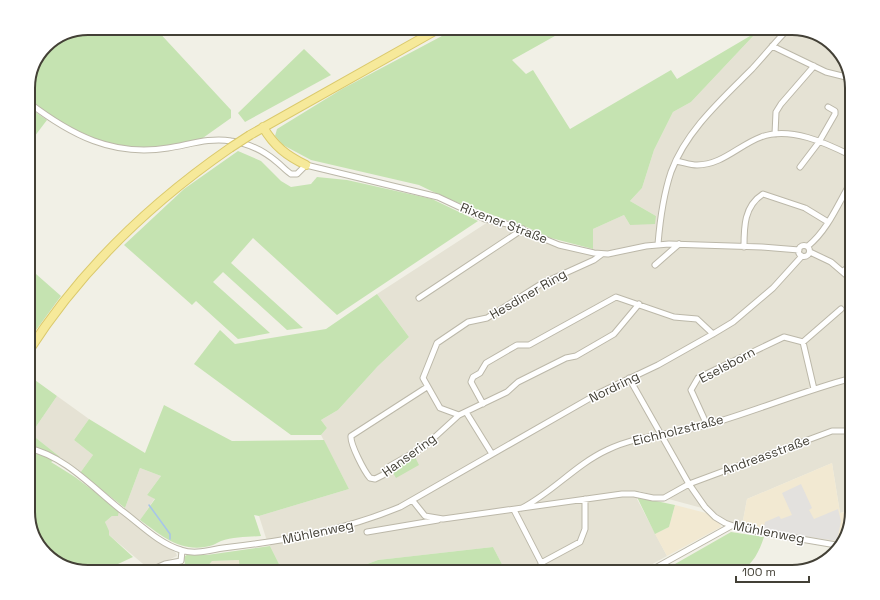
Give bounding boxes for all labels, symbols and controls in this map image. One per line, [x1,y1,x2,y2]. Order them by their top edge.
street label: Rixener Straße [458,199,550,247]
street label: Hesdiner Ring [486,265,570,323]
street label: Eselsborn [696,343,758,387]
street label: Nordring [586,368,642,406]
street label: Eichholzstraße [631,411,725,449]
street label: Hansering [379,430,439,480]
street label: Andreasstraße [720,431,812,479]
street label: Mühlenweg [281,516,355,548]
street label: Mühlenweg [732,517,806,547]
scale bar [736,558,809,584]
text: 100 m [742,564,776,580]

